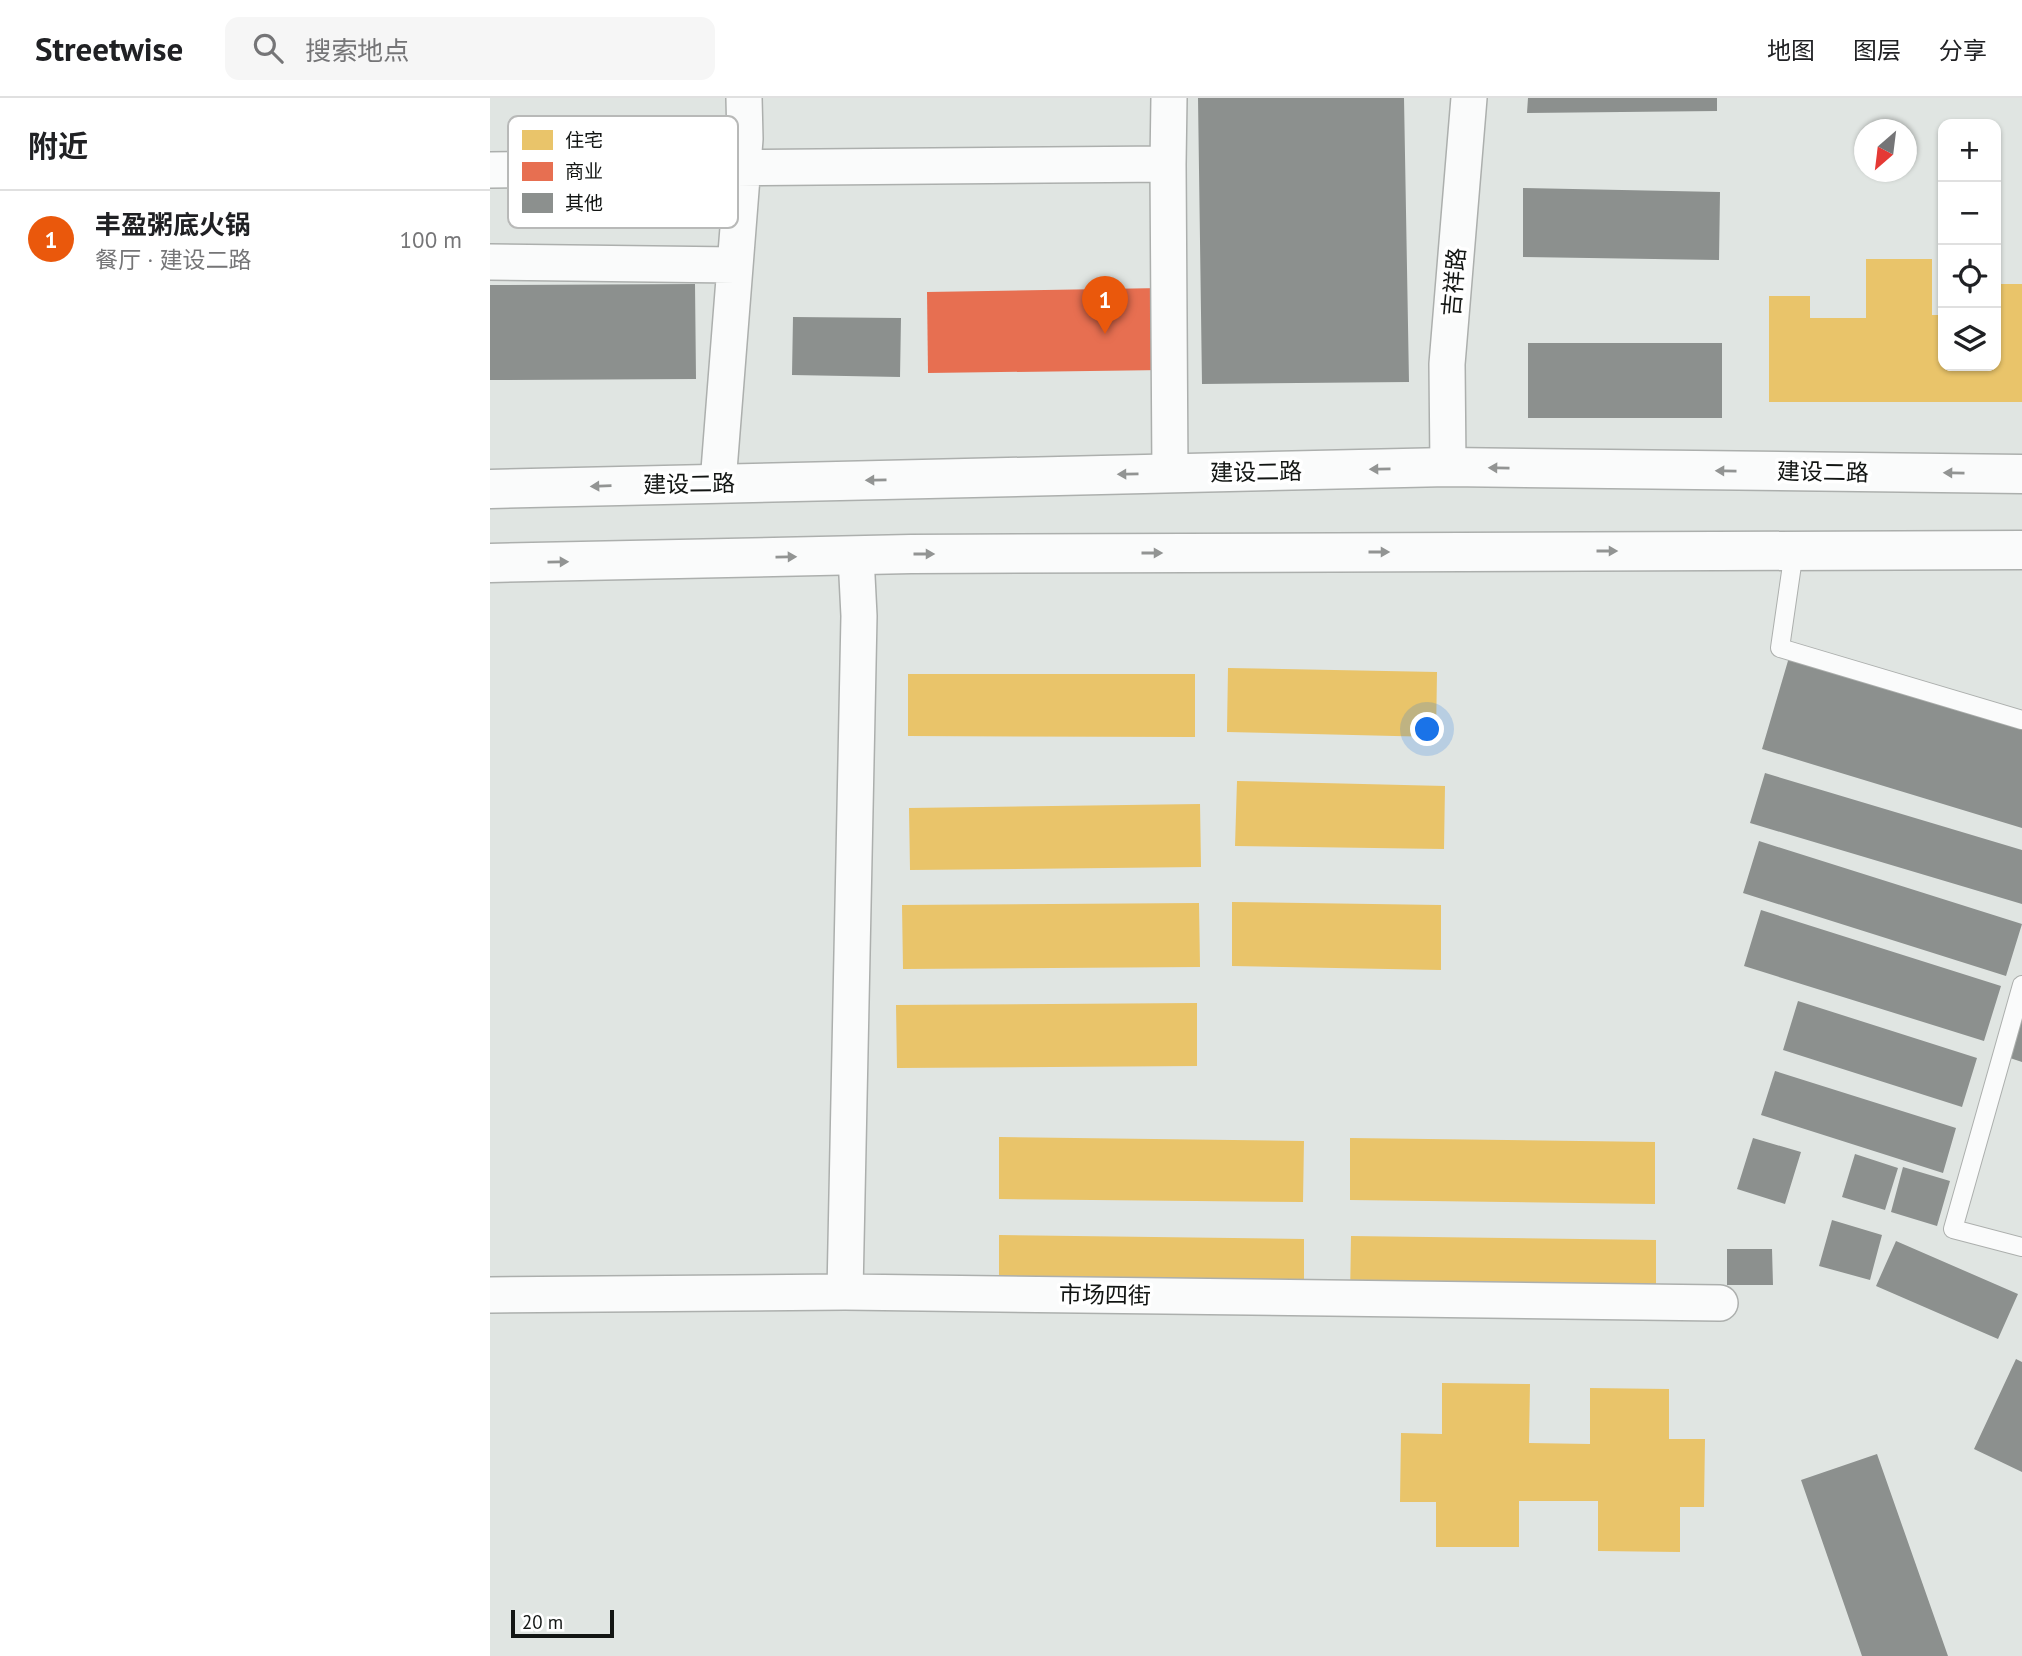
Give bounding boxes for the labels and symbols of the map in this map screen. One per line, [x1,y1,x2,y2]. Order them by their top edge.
legend [508,116,738,228]
north arrow [1854,119,1917,182]
text: 住宅 [565,128,603,152]
text: 商业 [565,159,603,183]
text: 其他 [565,191,603,215]
street label: 吉祥路 [1436,246,1471,318]
pin: 1 [1082,276,1128,334]
street label: 建设二路 [1210,456,1302,487]
street label: 建设二路 [1777,456,1869,487]
one-way arrow [1488,462,1510,474]
one-way arrow [1368,463,1390,475]
one-way arrow [1715,465,1737,476]
one-way arrow [1943,467,1965,479]
street label: 建设二路 [643,468,735,499]
one-way arrow [1116,469,1138,480]
one-way arrow [864,474,886,485]
one-way arrow [590,481,612,492]
one-way arrow [1596,545,1618,557]
one-way arrow [1369,546,1391,558]
one-way arrow [1141,547,1163,559]
one-way arrow [914,548,936,560]
one-way arrow [775,551,797,563]
one-way arrow [547,556,569,568]
your location [1410,712,1444,746]
street label: 市场四街 [1059,1279,1151,1310]
scale bar [511,1607,614,1639]

